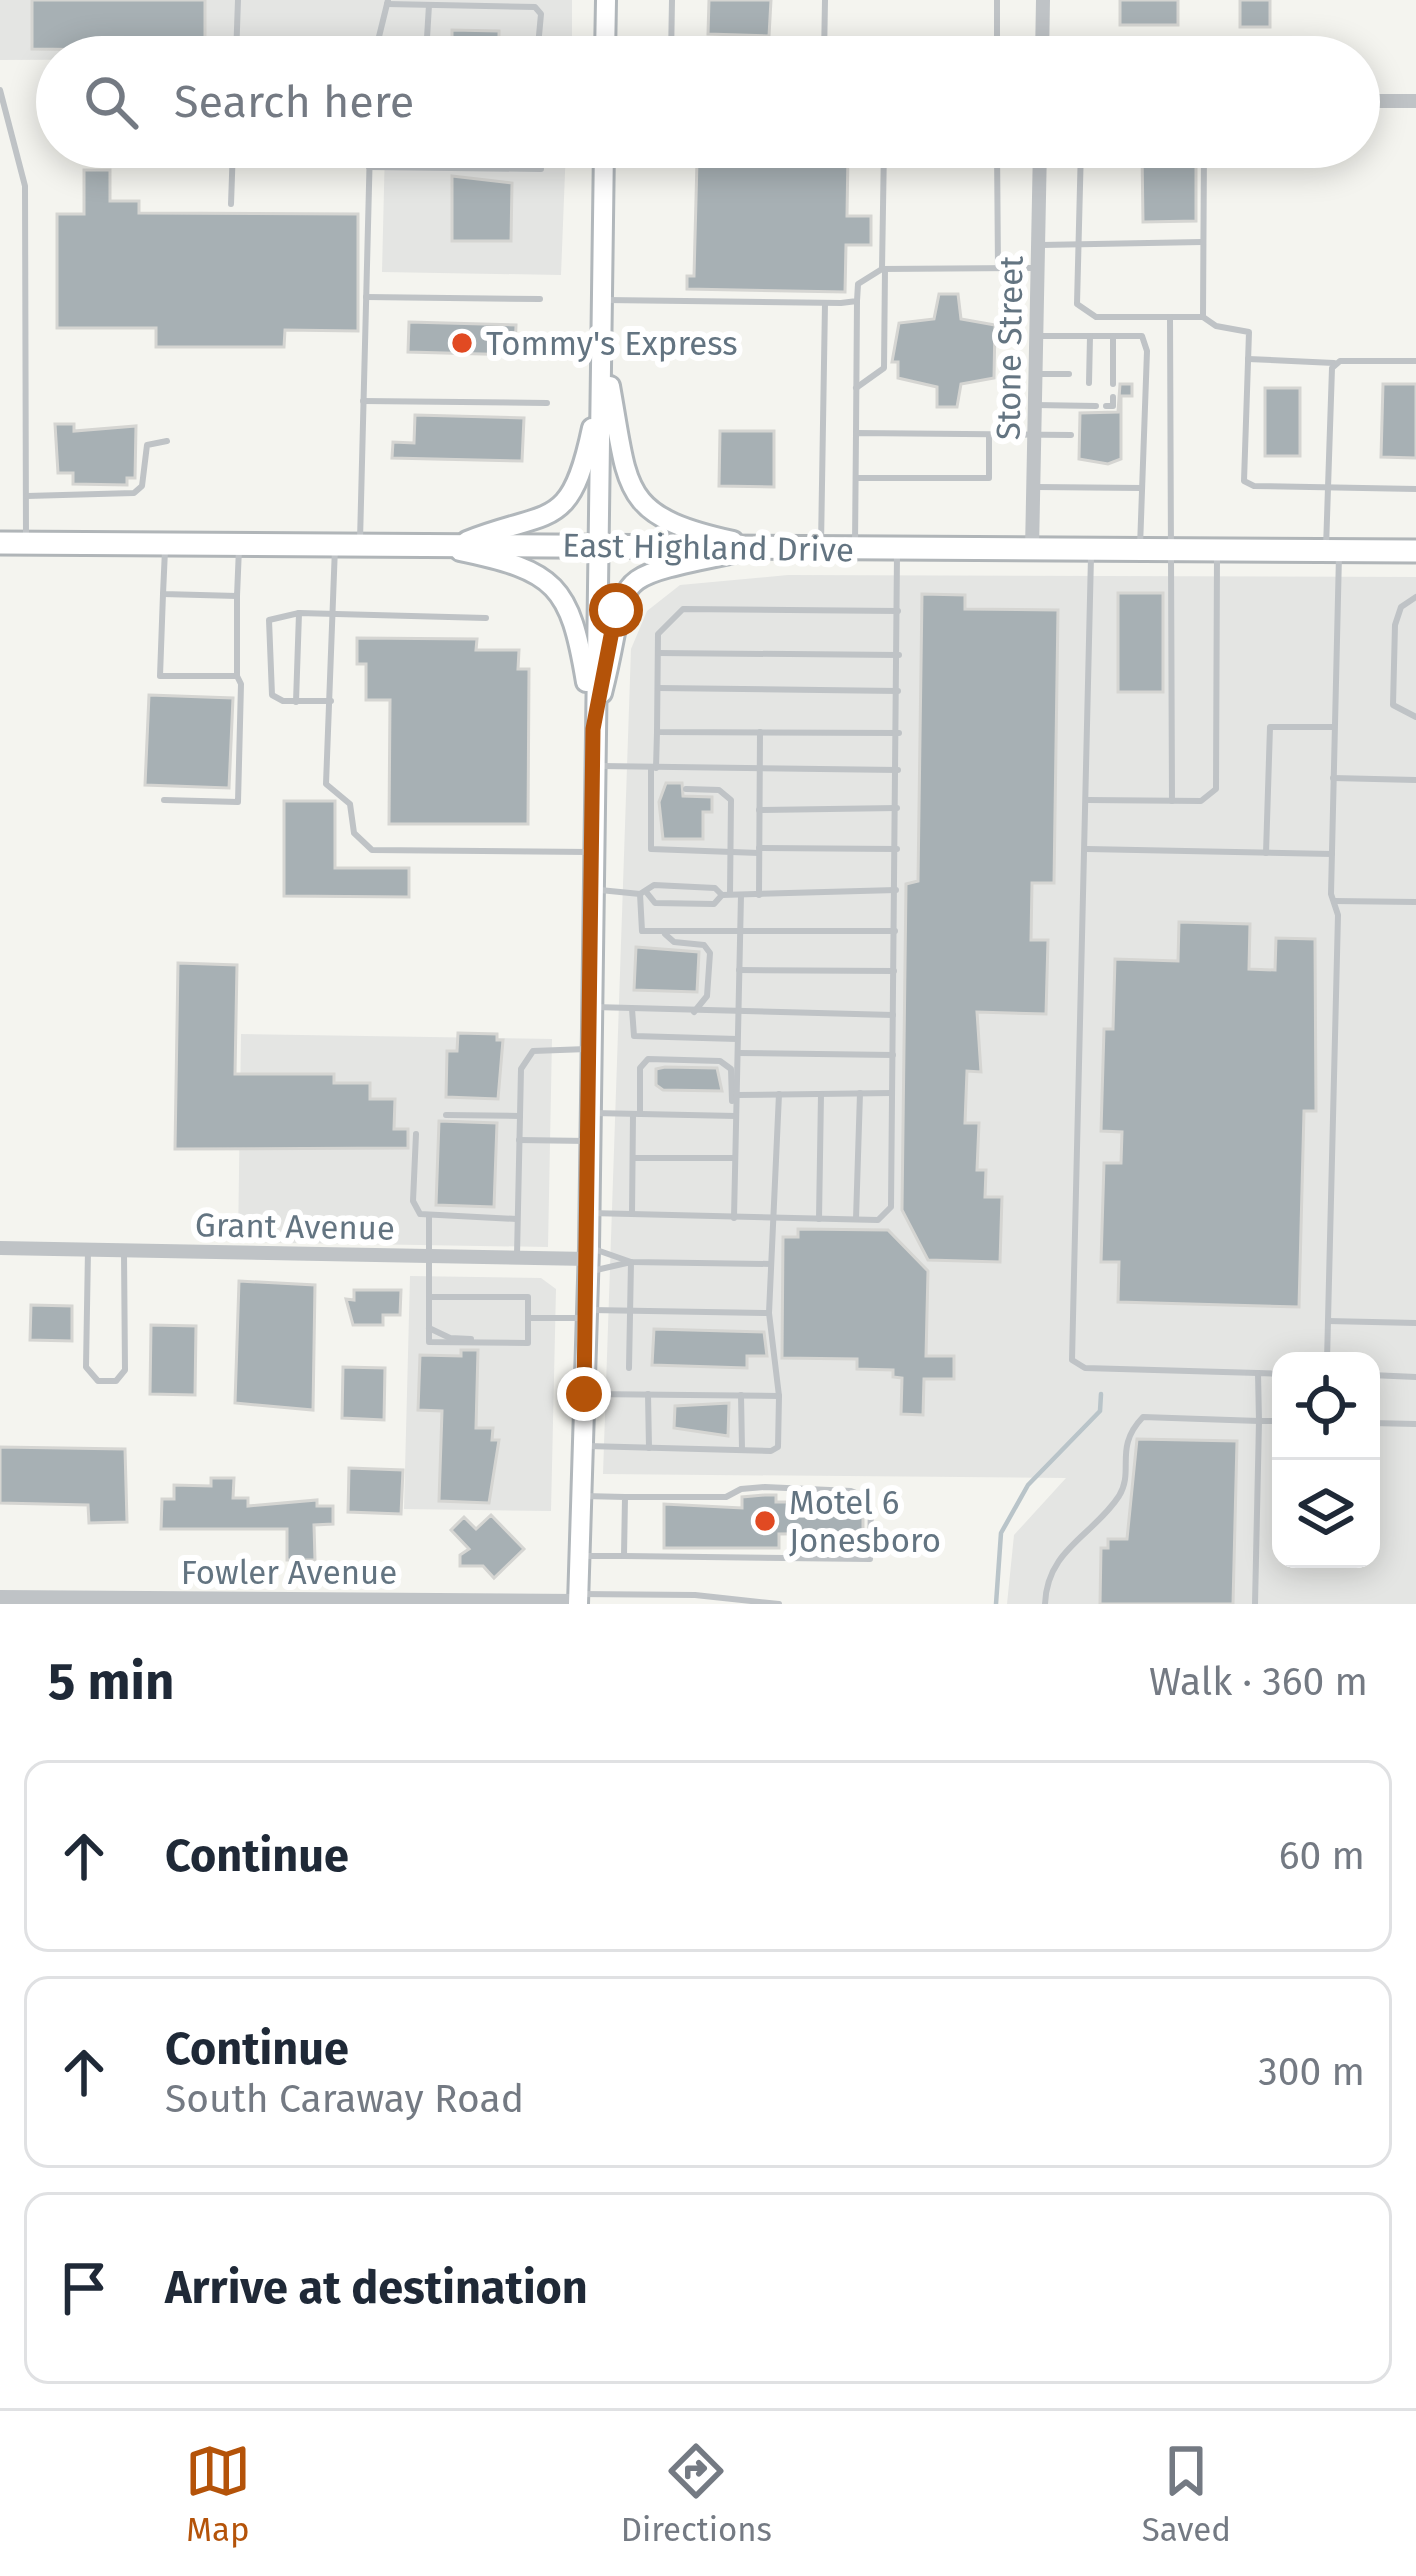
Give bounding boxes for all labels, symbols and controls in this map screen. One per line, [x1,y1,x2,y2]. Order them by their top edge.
search box [36,36,1380,168]
icon: search [78,69,144,135]
text: Search here [174,75,414,129]
street label: Stone Street [988,255,1032,440]
place label: Tommy's Express [486,324,738,364]
marker: Tommy's Express [449,330,475,356]
street label: East Highland Drive [562,525,854,571]
route start [589,583,643,637]
street label: Grant Avenue [195,1205,395,1249]
map controls [1272,1352,1380,1568]
button: locate [1272,1352,1380,1460]
route end [557,1367,611,1421]
button: layers [1272,1460,1380,1568]
place label: Motel 6 Jonesboro [789,1483,941,1561]
marker: Motel 6 Jonesboro [752,1508,778,1534]
street label: Fowler Avenue [181,1553,397,1593]
text: 5 min [48,1651,174,1713]
text: Walk · 360 m [1149,1659,1368,1705]
icon: ahead [51,1823,117,1889]
text: Continue [165,1829,349,1883]
text: 60 m [1279,1833,1365,1879]
text: Continue [165,2022,349,2076]
icon: ahead [51,2039,117,2105]
text: 300 m [1258,2049,1365,2095]
text: South Caraway Road [165,2076,524,2122]
icon: arrive [51,2255,117,2321]
text: Arrive at destination [165,2261,588,2315]
tab: Map [185,2438,251,2550]
tab: Directions [621,2438,772,2550]
tab: Saved [1142,2438,1231,2550]

